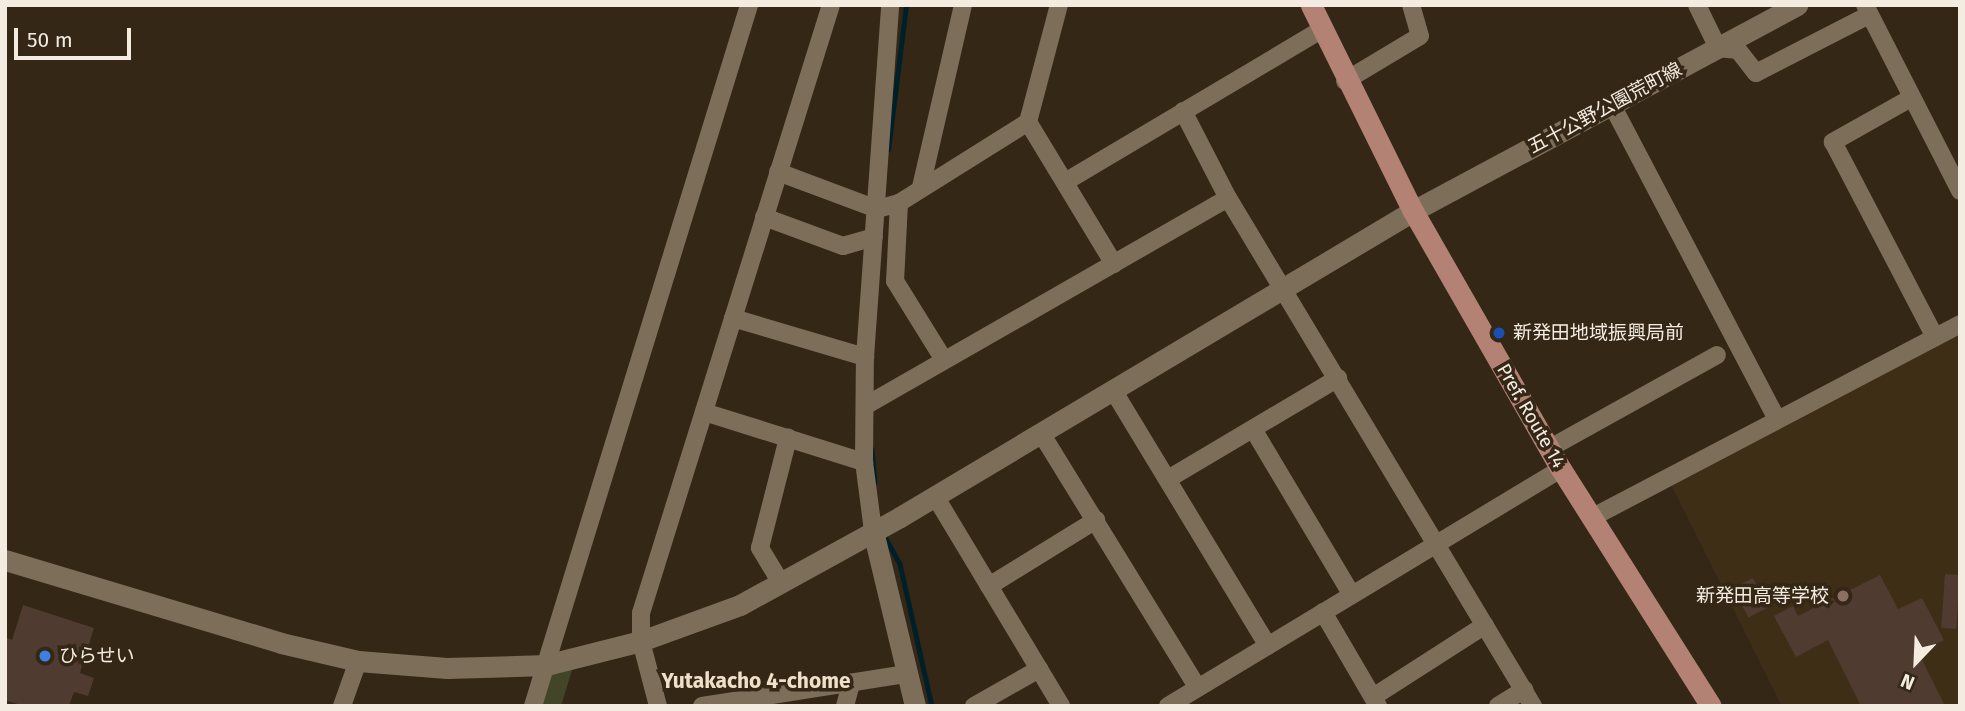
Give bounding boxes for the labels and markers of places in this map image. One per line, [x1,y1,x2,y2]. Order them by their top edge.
place label: 新発田地域振興局前 [1513,322,1684,344]
marker: 新発田地域振興局前 [1491,325,1507,341]
place label: 新発田高等学校 [1696,585,1829,607]
marker: 新発田高等学校 [1835,588,1851,604]
place label: ひらせい [59,645,135,667]
marker: ひらせい [37,648,53,664]

